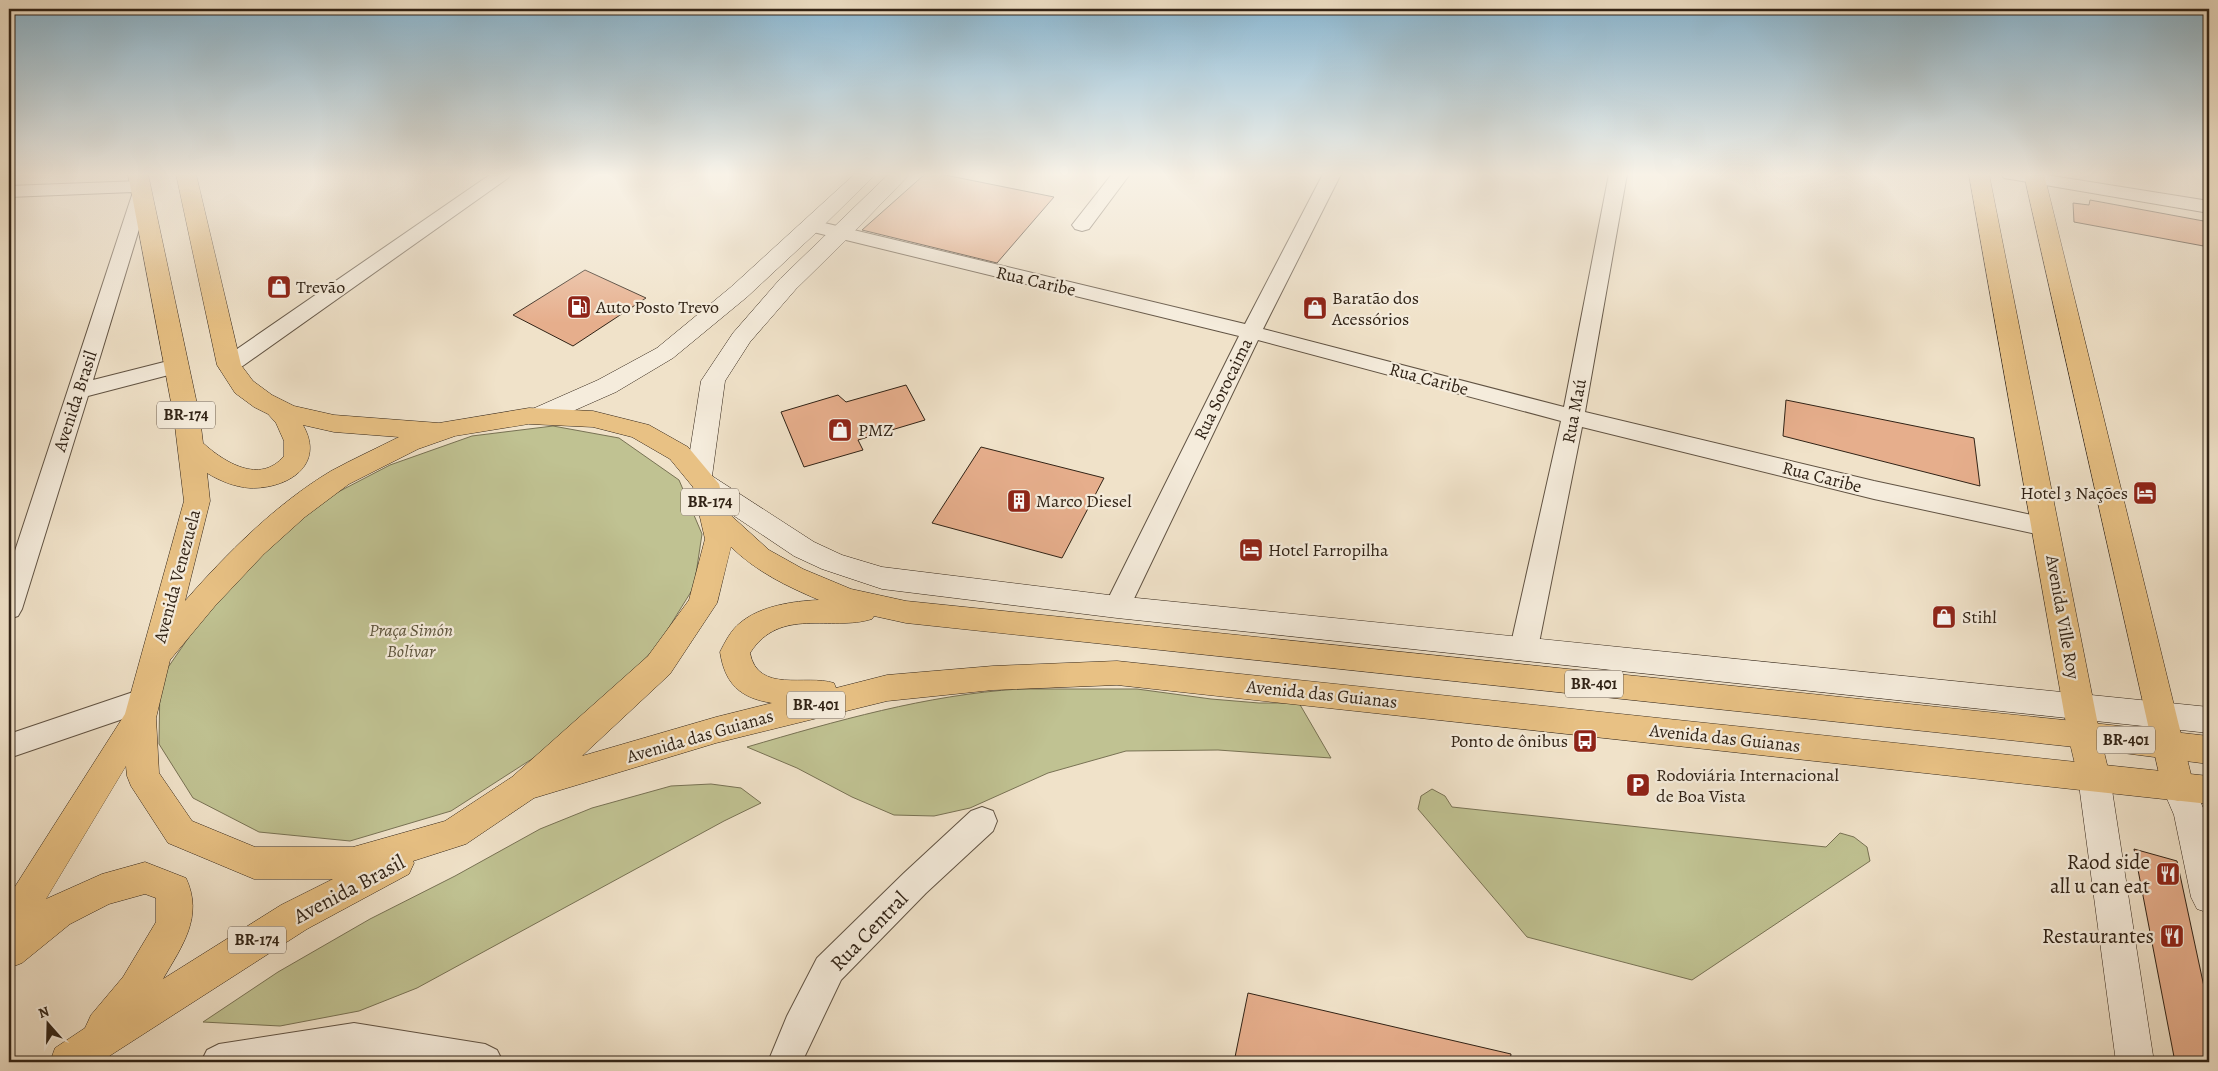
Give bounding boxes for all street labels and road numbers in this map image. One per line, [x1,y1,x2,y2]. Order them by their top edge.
street label: Rua Caribe [994,260,1078,302]
street label: Rua Sorocaima [1188,334,1258,444]
street label: Avenida Brasil [47,347,103,456]
street label: Rua Caribe [1387,357,1471,401]
street label: Rua Maú [1556,376,1592,445]
road number: BR-174 [157,402,215,428]
street label: Rua Caribe [1780,456,1864,498]
road number: BR-174 [681,488,739,516]
street label: Avenida Venezuela [147,506,206,646]
street label: Avenida Ville Roy [2040,552,2086,682]
road number: BR-401 [1565,671,1623,698]
street label: Avenida das Guianas [1244,674,1399,714]
road number: BR-401 [787,692,845,718]
street label: Avenida das Guianas [623,704,776,769]
street label: Avenida das Guianas [1647,718,1802,758]
road number: BR-401 [2097,726,2155,754]
street label: Avenida Brasil [288,848,410,931]
street label: Rua Central [824,885,914,977]
road number: BR-174 [228,926,286,954]

